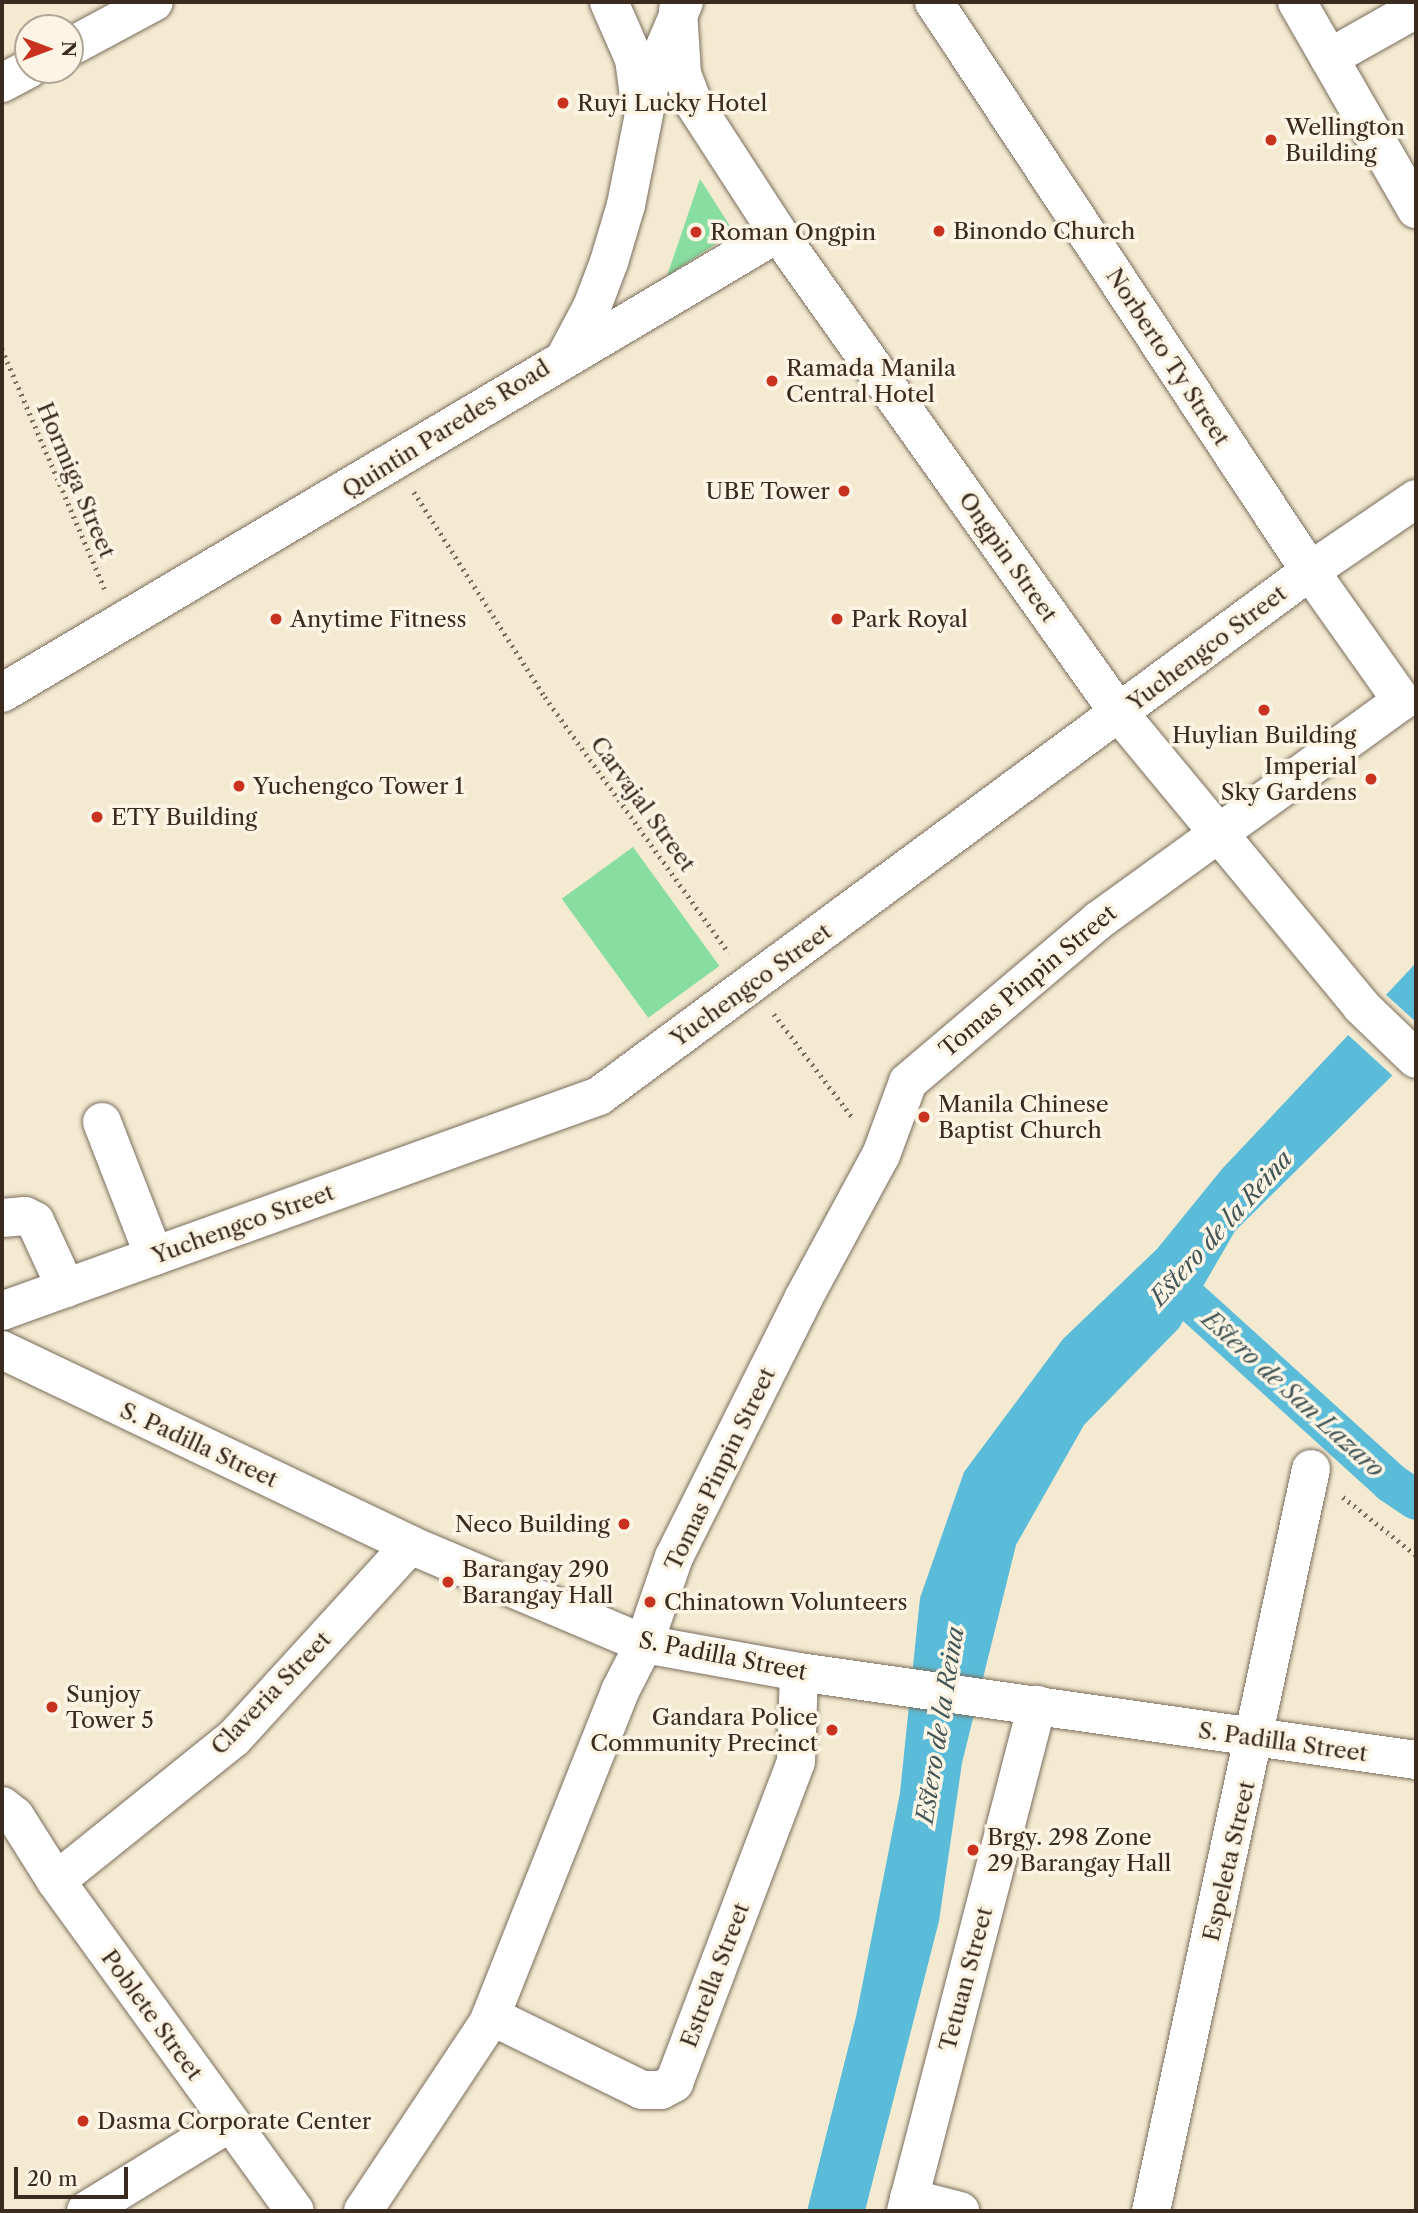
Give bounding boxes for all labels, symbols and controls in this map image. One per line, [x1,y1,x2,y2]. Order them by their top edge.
north arrow [14,14,84,84]
text: N [57,41,80,57]
place label: Ruyi Lucky Hotel [577,89,768,117]
marker: Ruyi Lucky Hotel [555,95,571,111]
place label: Wellington Building [1285,113,1405,167]
marker: Wellington Building [1263,132,1279,148]
place label: Binondo Church [953,217,1135,245]
place label: Roman Ongpin [710,218,876,246]
marker: Binondo Church [931,223,947,239]
marker: Roman Ongpin [688,224,704,240]
street label: Norberto Ty Street [1100,262,1236,452]
street label: Quintin Paredes Road [337,354,555,504]
place label: Ramada Manila Central Hotel [786,354,956,408]
marker: Ramada Manila Central Hotel [764,373,780,389]
street label: Hormiga Street [31,398,121,562]
place label: UBE Tower [705,477,830,505]
marker: UBE Tower [836,483,852,499]
street label: Ongpin Street [953,487,1063,627]
street label: Yuchengco Street [1122,579,1292,717]
place label: Anytime Fitness [290,605,467,633]
place label: Park Royal [851,605,968,633]
marker: Anytime Fitness [268,611,284,627]
marker: Park Royal [829,611,845,627]
marker: Huylian Building [1256,702,1272,718]
place label: Huylian Building [1172,721,1356,749]
street label: Carvajal Street [585,731,701,877]
place label: Imperial Sky Gardens [1220,752,1357,806]
marker: Imperial Sky Gardens [1363,771,1379,787]
place label: Yuchengco Tower 1 [253,772,465,800]
marker: Yuchengco Tower 1 [231,778,247,794]
place label: ETY Building [111,803,258,831]
marker: ETY Building [89,809,105,825]
street label: Tomas Pinpin Street [934,899,1122,1063]
street label: Yuchengco Street [665,917,837,1053]
place label: Manila Chinese Baptist Church [938,1090,1109,1144]
marker: Manila Chinese Baptist Church [916,1109,932,1125]
water label: Estero de la Reina [1144,1145,1298,1311]
street label: Yuchengco Street [148,1178,338,1270]
water label: Estero de San Lazaro [1196,1305,1390,1483]
street label: Tomas Pinpin Street [659,1363,781,1575]
street label: S. Padilla Street [116,1396,282,1494]
place label: Neco Building [455,1510,610,1538]
marker: Neco Building [616,1516,632,1532]
place label: Barangay 290 Barangay Hall [462,1555,614,1609]
marker: Barangay 290 Barangay Hall [440,1574,456,1590]
place label: Chinatown Volunteers [664,1588,908,1616]
marker: Chinatown Volunteers [642,1594,658,1610]
water label: Estero de la Reina [910,1625,970,1825]
street label: Claveria Street [205,1626,337,1760]
street label: S. Padilla Street [636,1626,810,1686]
place label: Sunjoy Tower 5 [66,1680,154,1734]
marker: Sunjoy Tower 5 [44,1699,60,1715]
place label: Gandara Police Community Precinct [590,1703,818,1757]
street label: S. Padilla Street [1196,1716,1370,1768]
marker: Gandara Police Community Precinct [824,1722,840,1738]
street label: Espeleta Street [1197,1778,1261,1944]
place label: Brgy. 298 Zone 29 Barangay Hall [987,1823,1172,1877]
marker: Brgy. 298 Zone 29 Barangay Hall [965,1842,981,1858]
street label: Estrella Street [675,1899,755,2051]
street label: Tetuan Street [934,1904,998,2054]
street label: Poblete Street [95,1944,209,2086]
place label: Dasma Corporate Center [97,2107,372,2135]
marker: Dasma Corporate Center [75,2113,91,2129]
scale bar [18,2154,131,2198]
text: 20 m [27,2166,78,2191]

